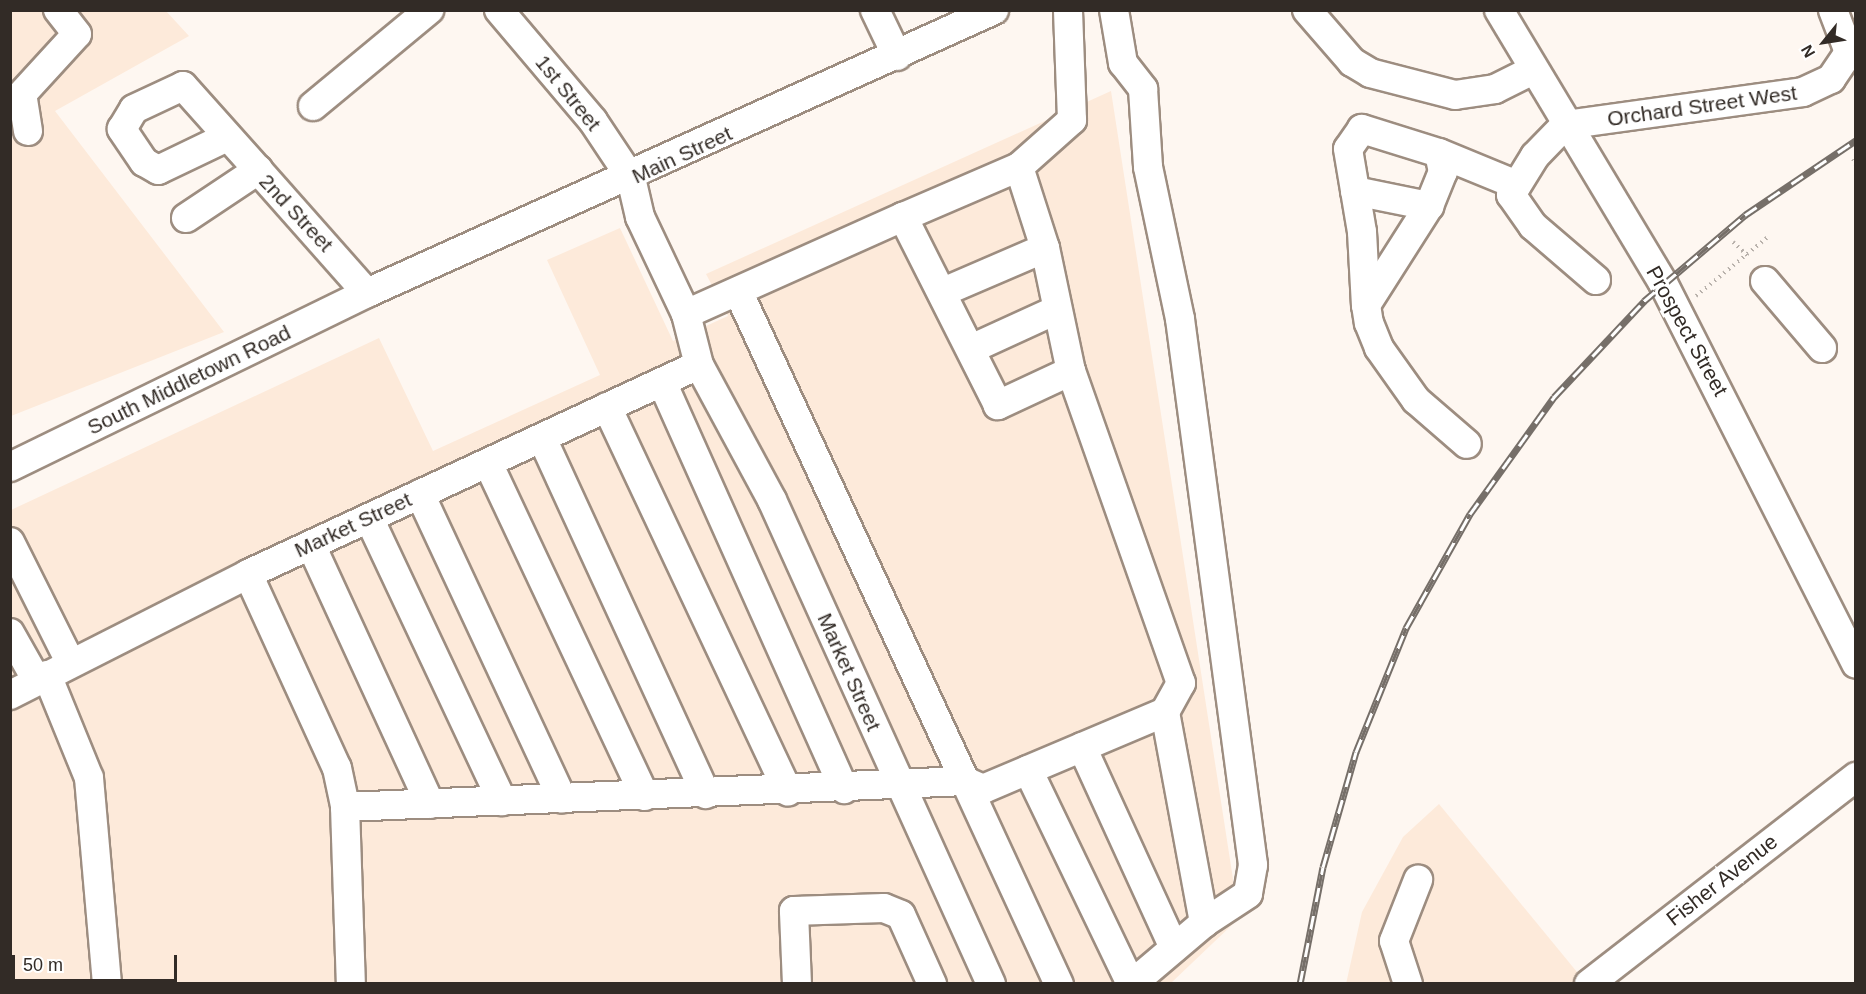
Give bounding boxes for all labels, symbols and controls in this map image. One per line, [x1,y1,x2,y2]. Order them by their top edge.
north arrow [1794,12,1854,72]
text: N [1798,42,1818,61]
street label: 1st Street [530,50,606,136]
street label: Orchard Street West [1606,80,1798,132]
street label: Main Street [628,121,736,189]
street label: 2nd Street [254,169,338,257]
street label: Prospect Street [1641,262,1733,400]
street label: South Middletown Road [83,320,295,440]
street label: Market Street [291,487,415,563]
street label: Market Street [812,609,886,735]
street label: Fisher Avenue [1661,829,1783,931]
scale bar [15,943,180,981]
text: 50 m [23,955,63,975]

